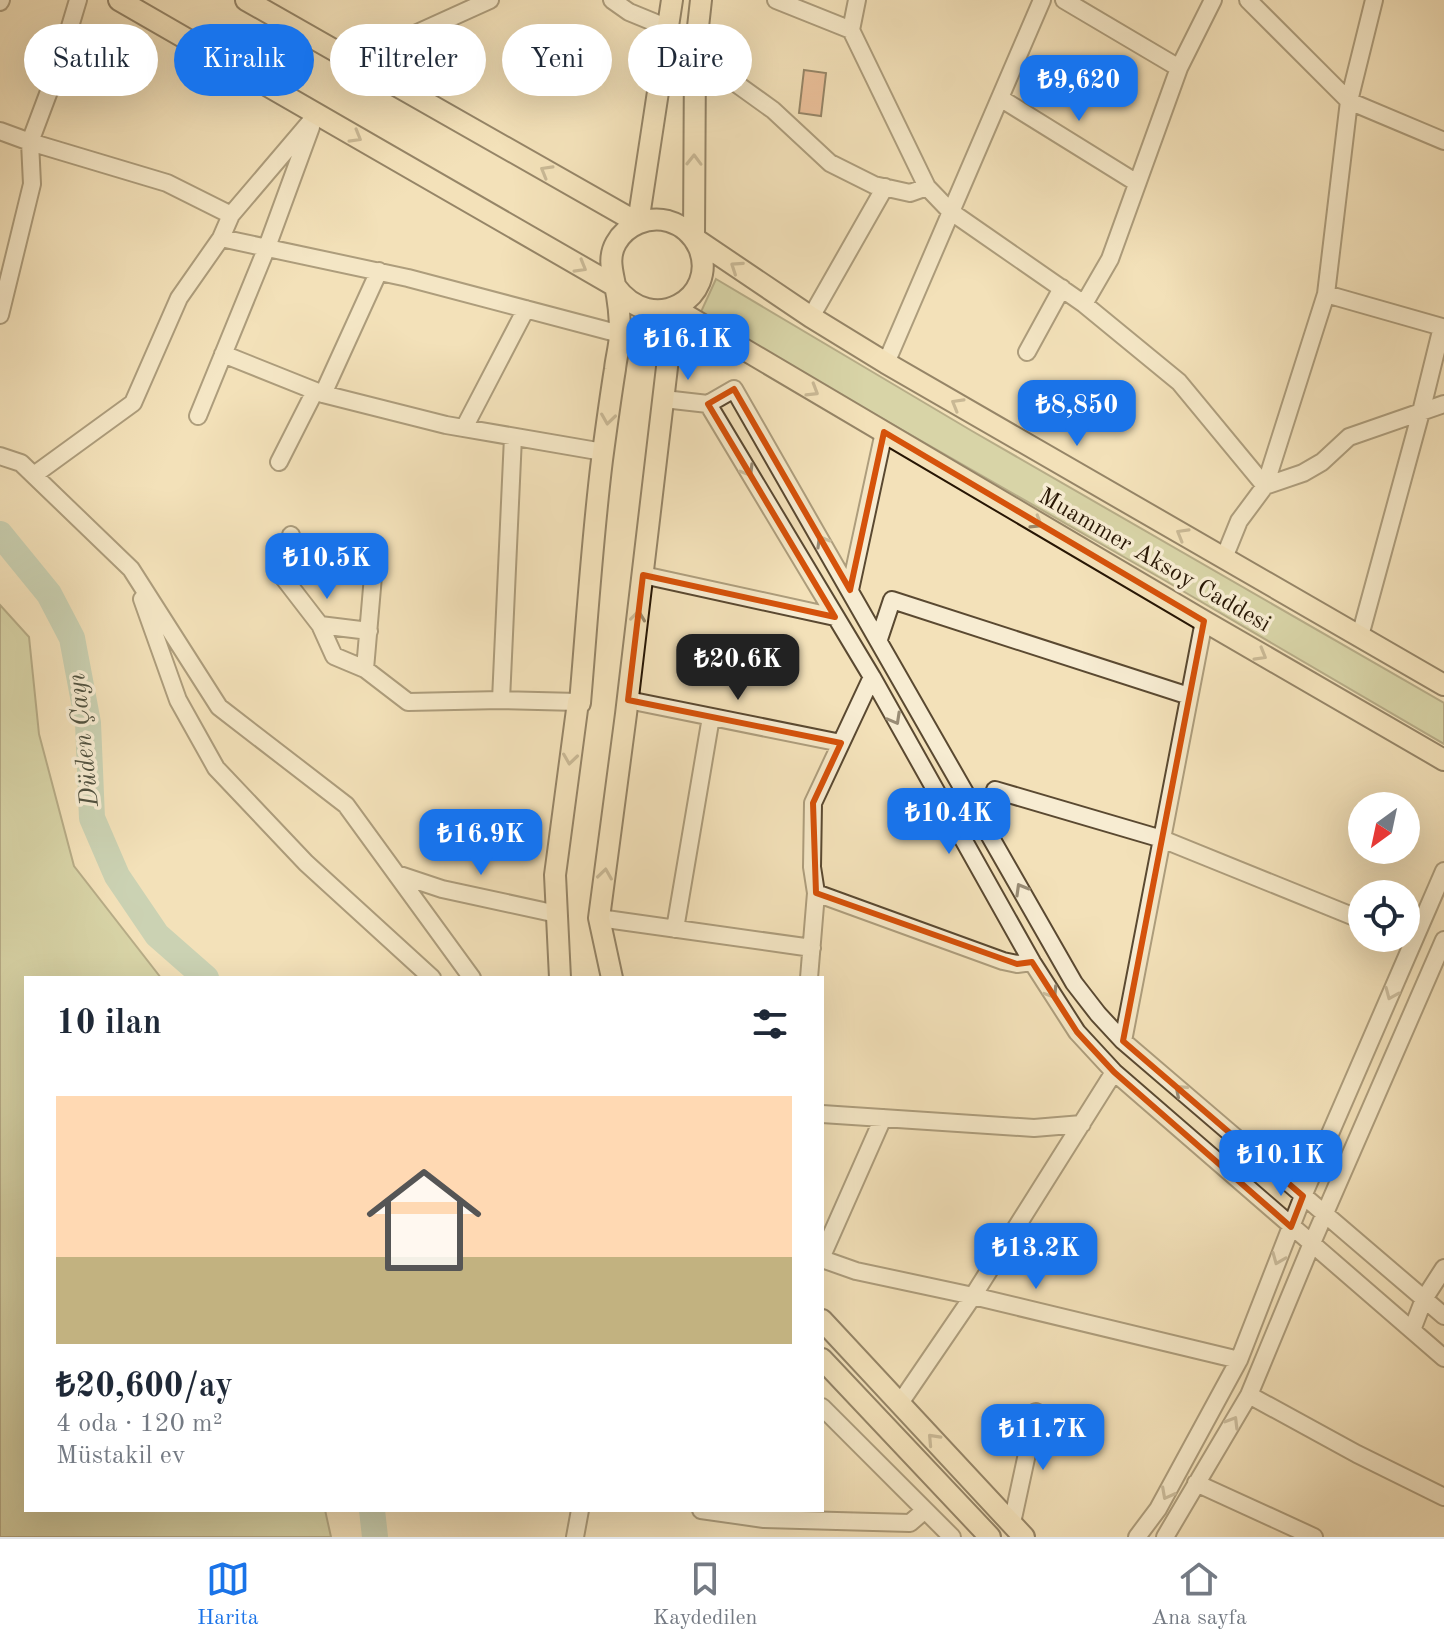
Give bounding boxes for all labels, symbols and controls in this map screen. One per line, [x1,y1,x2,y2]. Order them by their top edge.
chip: Satılık [24,24,158,96]
chip: Kiralık [174,24,314,96]
chip: Filtreler [330,24,486,96]
chip: Yeni [502,24,612,96]
chip: Daire [628,24,752,96]
pin: ₺9,620 [1014,55,1144,123]
text: ₺9,620 [1038,68,1120,94]
one-way arrow [347,127,362,143]
one-way arrow [685,153,702,166]
one-way arrow [540,165,554,181]
one-way arrow [573,257,587,273]
one-way arrow [731,262,745,277]
pin: ₺16.1K [623,314,753,382]
text: ₺16.1K [644,327,732,353]
pin: ₺8,850 [1012,380,1142,448]
one-way arrow [804,381,819,397]
text: ₺8,850 [1036,393,1118,419]
one-way arrow [951,398,966,414]
one-way arrow [600,412,617,426]
one-way arrow [738,462,754,477]
street label: Muammer Aksoy Caddesi [1034,485,1274,637]
one-way arrow [1028,513,1043,529]
one-way arrow [1177,528,1191,544]
pin: ₺10.5K [262,533,392,601]
one-way arrow [816,536,832,550]
text: ₺10.5K [283,546,371,572]
one-way arrow [630,609,647,622]
pin: ₺20.6K [673,634,803,702]
one-way arrow [1253,645,1267,661]
text: ₺20.6K [694,647,782,673]
water label: Düden Çayı [64,672,104,809]
one-way arrow [885,710,901,725]
one-way arrow [562,752,579,766]
pin: ₺10.4K [884,788,1014,856]
north arrow [1348,792,1420,864]
map controls [1348,792,1420,952]
text: ₺10.4K [905,801,993,827]
pin: ₺16.9K [416,809,546,877]
text: ₺16.9K [437,822,525,848]
one-way arrow [596,867,613,881]
button: locate [1348,880,1420,952]
one-way arrow [1015,883,1031,897]
one-way arrow [1042,984,1057,999]
one-way arrow [1384,986,1400,1000]
icon: filters [748,1002,792,1046]
text: 10 ilan [56,1007,162,1041]
one-way arrow [1175,1085,1190,1100]
pin: ₺10.1K [1216,1130,1346,1198]
text: ₺10.1K [1237,1143,1325,1169]
icon: home [352,1148,496,1292]
pin: ₺13.2K [971,1223,1101,1291]
text: ₺13.2K [992,1236,1080,1262]
one-way arrow [1272,1251,1288,1265]
text: ₺20,600/ay [56,1370,233,1404]
pin: ₺11.7K [978,1404,1108,1472]
text: 4 oda · 120 m² [56,1411,223,1437]
one-way arrow [1223,1416,1239,1431]
text: ₺11.7K [999,1417,1087,1443]
one-way arrow [929,1433,943,1448]
text: Müstakil ev [56,1443,185,1469]
one-way arrow [1161,1485,1176,1500]
tab: Harita [197,1557,259,1632]
tab: Kaydedilen [653,1557,757,1632]
tab: Ana sayfa [1151,1557,1247,1632]

